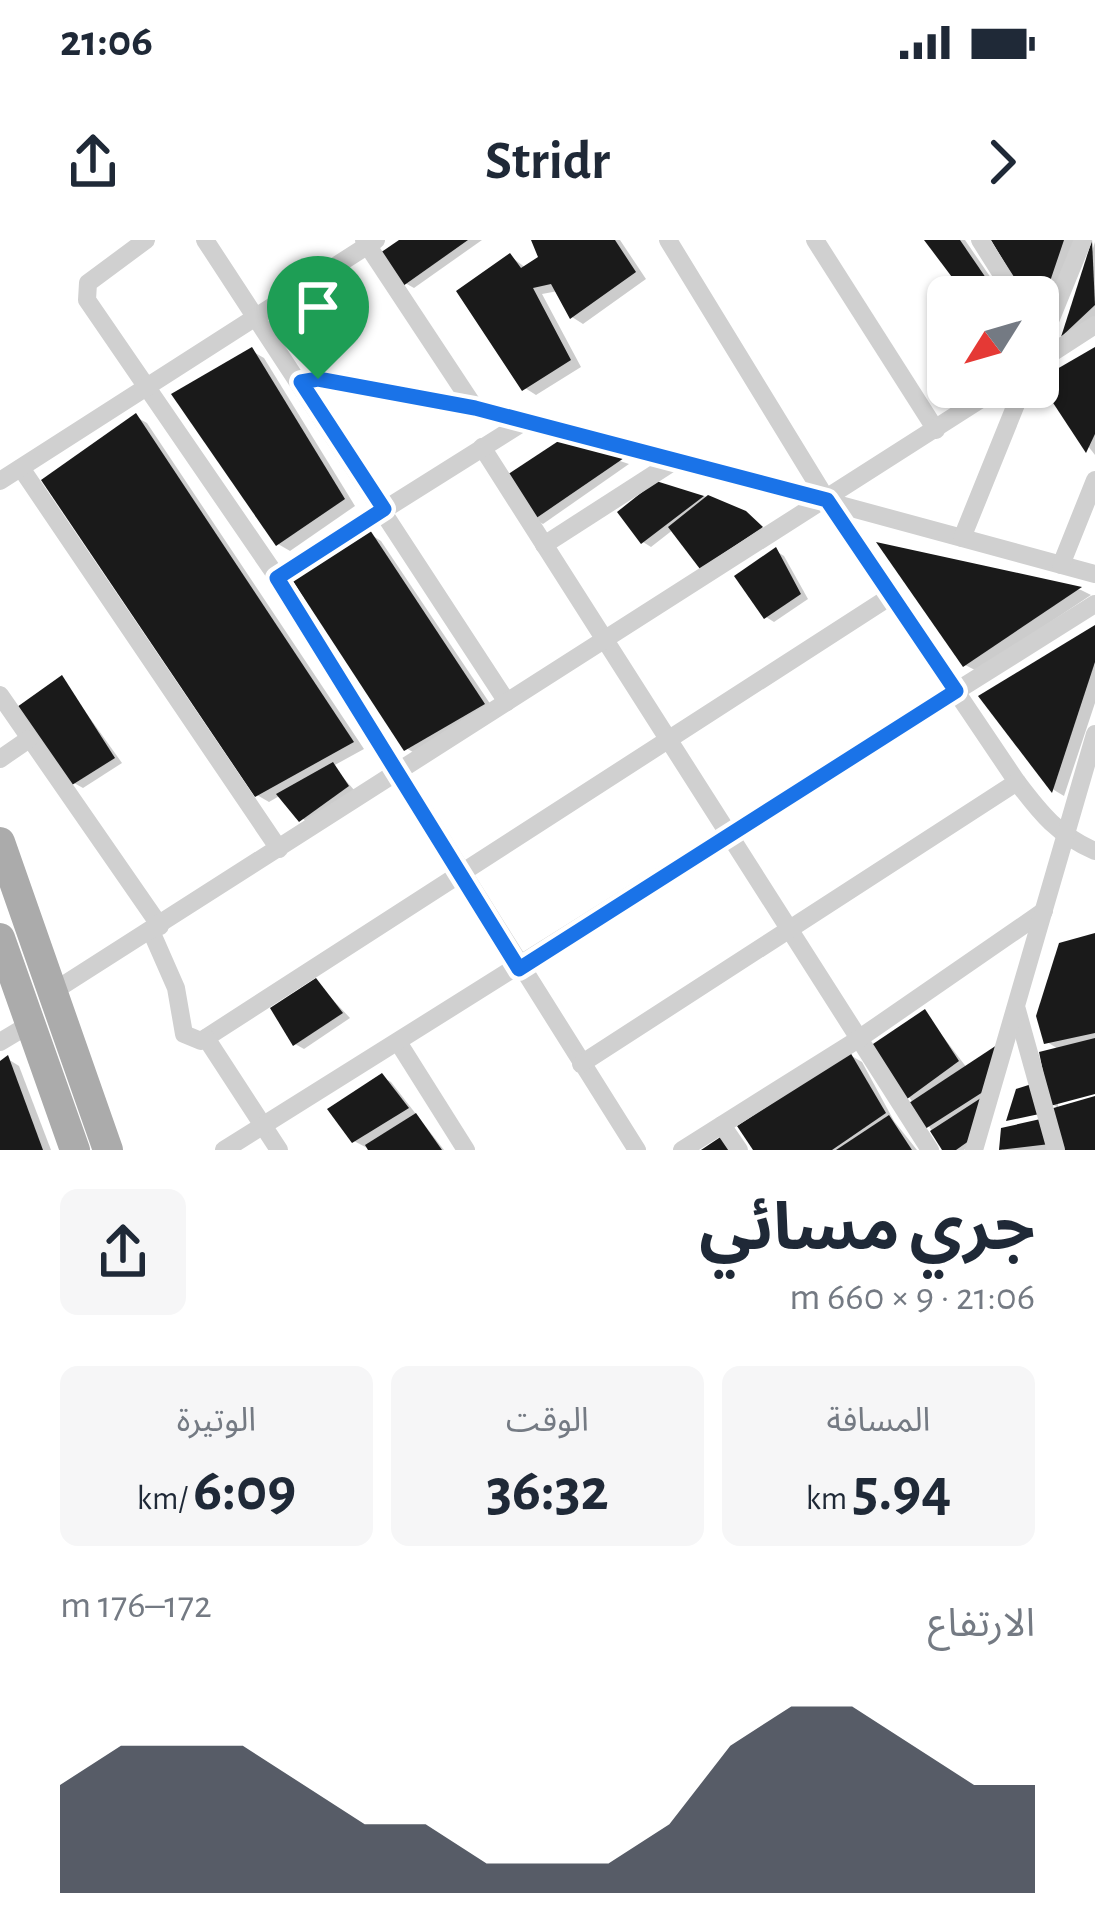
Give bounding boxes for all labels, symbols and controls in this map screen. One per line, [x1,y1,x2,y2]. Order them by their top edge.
text: 21:06 [60,19,153,64]
icon: share [60,129,126,195]
icon: forward [969,129,1035,195]
text: Stridr [485,135,610,189]
pin [267,256,369,379]
icon: arrive [285,274,351,340]
north arrow [927,276,1059,408]
map controls [927,276,1059,408]
button: share [60,1189,186,1315]
text: جري مسائي [699,1196,1035,1262]
text: 21:06 · 9 × 660 m [789,1278,1035,1317]
text: الوتيرة [177,1405,256,1438]
text: الوقت [506,1405,589,1438]
text: المسافة [827,1405,930,1438]
text: 6:09 [193,1461,296,1521]
text: 36:32 [486,1461,609,1521]
text: 5.94 [853,1461,951,1521]
text: /km [137,1483,193,1516]
text: km [806,1483,853,1516]
text: 172–176 m [60,1586,212,1625]
text: الارتفاع [928,1605,1035,1644]

